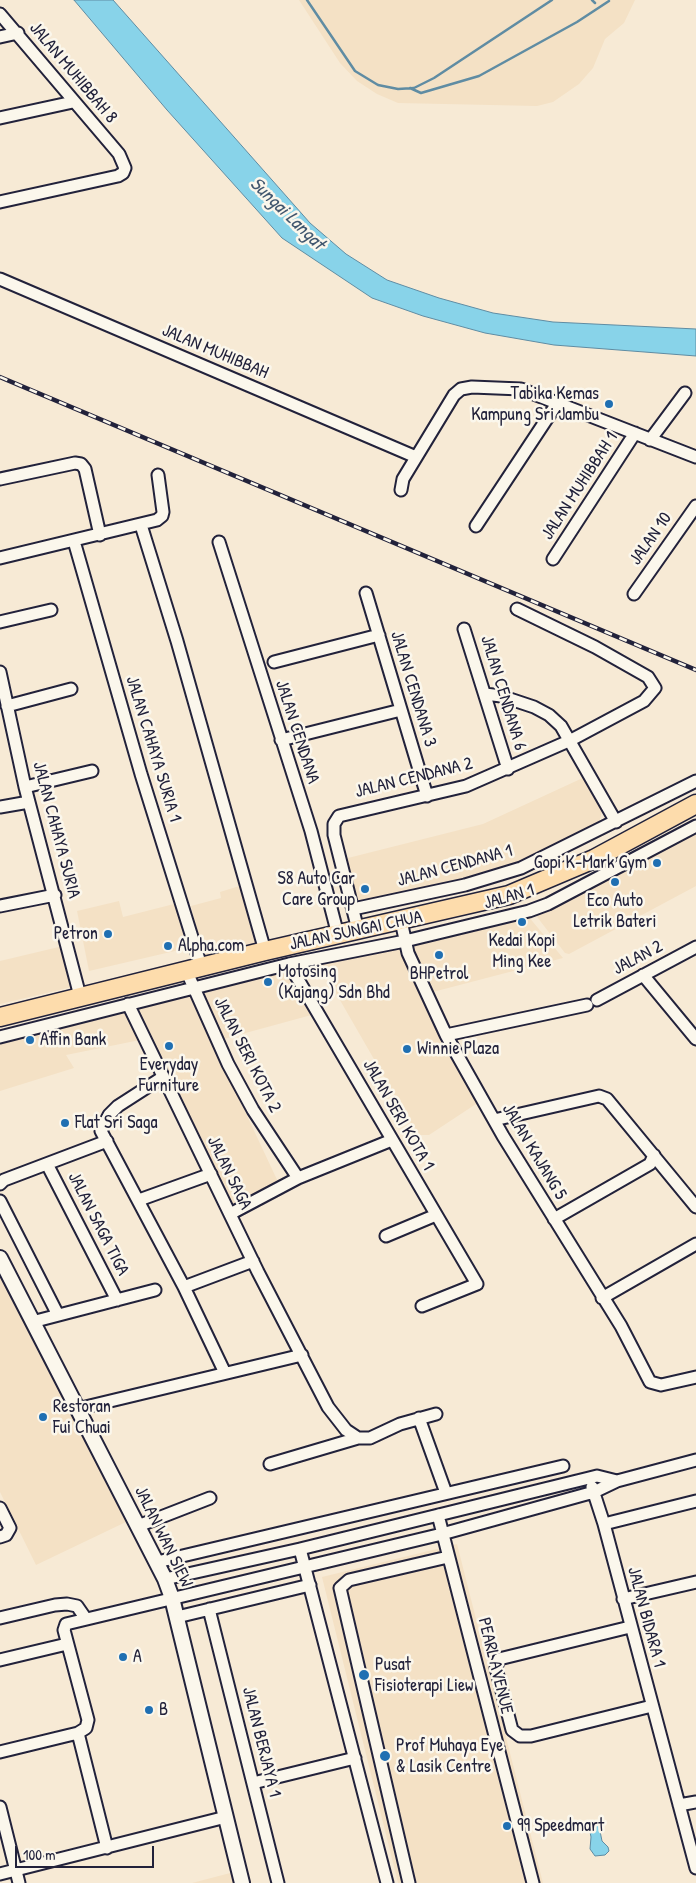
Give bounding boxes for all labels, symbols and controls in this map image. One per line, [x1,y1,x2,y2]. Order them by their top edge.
street label: JALAN MUHIBBAH 8 [24,18,122,128]
water label: Sungai Langat [245,173,329,255]
street label: JALAN MUHIBBAH [159,320,271,384]
place label: Tabika Kemas Kampung Sri Jambu [471,383,599,426]
marker: Tabika Kemas Kampung Sri Jambu [603,398,615,410]
street label: JALAN MUHIBBAH 1 [537,428,623,544]
street label: JALAN 10 [625,509,677,569]
street label: JALAN CENDANA 3 [385,628,441,750]
street label: JALAN CENDANA 6 [475,633,531,753]
street label: JALAN CAHAYA SURIA 1 [121,673,185,825]
street label: JALAN CENDANA [270,677,324,787]
street label: JALAN CENDANA 2 [353,753,475,803]
street label: JALAN CAHAYA SURIA [27,759,85,901]
street label: JALAN CENDANA 1 [395,840,515,892]
place label: Gopi K-Mark Gym [534,852,647,874]
marker: Gopi K-Mark Gym [651,857,663,869]
place label: S8 Auto Car Care Group [277,868,355,911]
marker: Eco Auto Letrik Bateri [609,876,621,888]
street label: JALAN 1 [481,880,537,914]
marker: S8 Auto Car Care Group [359,883,371,895]
place label: Eco Auto Letrik Bateri [573,890,657,932]
street label: JALAN SUNGAI CHUA [288,906,424,956]
marker: Kedai Kopi Ming Kee [516,916,528,928]
place label: Petron [54,923,98,945]
marker: Petron [102,928,114,940]
place label: Kedai Kopi Ming Kee [488,930,556,972]
place label: Alpha.com [178,935,244,957]
street label: JALAN 2 [610,936,666,980]
marker: Alpha.com [162,940,174,952]
marker: BHPetrol [433,949,445,961]
place label: Motosing (Kajang) Sdn Bhd [278,961,390,1004]
place label: BHPetrol [410,963,468,985]
marker: Motosing (Kajang) Sdn Bhd [262,976,274,988]
street label: JALAN SERI KOTA 2 [209,994,285,1116]
place label: Affin Bank [40,1029,106,1051]
marker: Affin Bank [24,1034,36,1046]
place label: Winnie Plaza [417,1038,499,1060]
marker: Everyday Furniture [163,1040,175,1052]
marker: Winnie Plaza [401,1043,413,1055]
place label: Everyday Furniture [139,1054,199,1096]
street label: JALAN SERI KOTA 1 [357,1056,439,1174]
street label: JALAN KAJANG 5 [497,1100,571,1204]
place label: Flat Sri Saga [75,1112,158,1134]
marker: Flat Sri Saga [59,1117,71,1129]
street label: JALAN SAGA [202,1133,256,1213]
street label: JALAN SAGA TIGA [63,1169,133,1279]
place label: Restoran Fui Chuai [53,1396,111,1438]
marker: Restoran Fui Chuai [37,1411,49,1423]
street label: JALAN WAN SIEW [129,1483,197,1591]
street label: JALAN BIDARA 1 [622,1564,670,1670]
street label: PEARL AVENUE [473,1616,517,1716]
place label: A [133,1646,142,1668]
marker: A [117,1651,129,1663]
place label: Pusat Fisioterapi Liew [375,1654,473,1696]
marker: Pusat Fisioterapi Liew [357,1668,371,1682]
street label: JALAN BERJAYA 1 [237,1685,285,1799]
place label: B [159,1699,168,1721]
marker: B [143,1704,155,1716]
place label: Prof Muhaya Eye & Lasik Centre [396,1735,504,1778]
marker: Prof Muhaya Eye & Lasik Centre [378,1749,392,1763]
place label: 99 Speedmart [517,1815,604,1837]
marker: 99 Speedmart [501,1820,513,1832]
scale bar [18,1836,156,1868]
text: 100 m [23,1844,56,1865]

